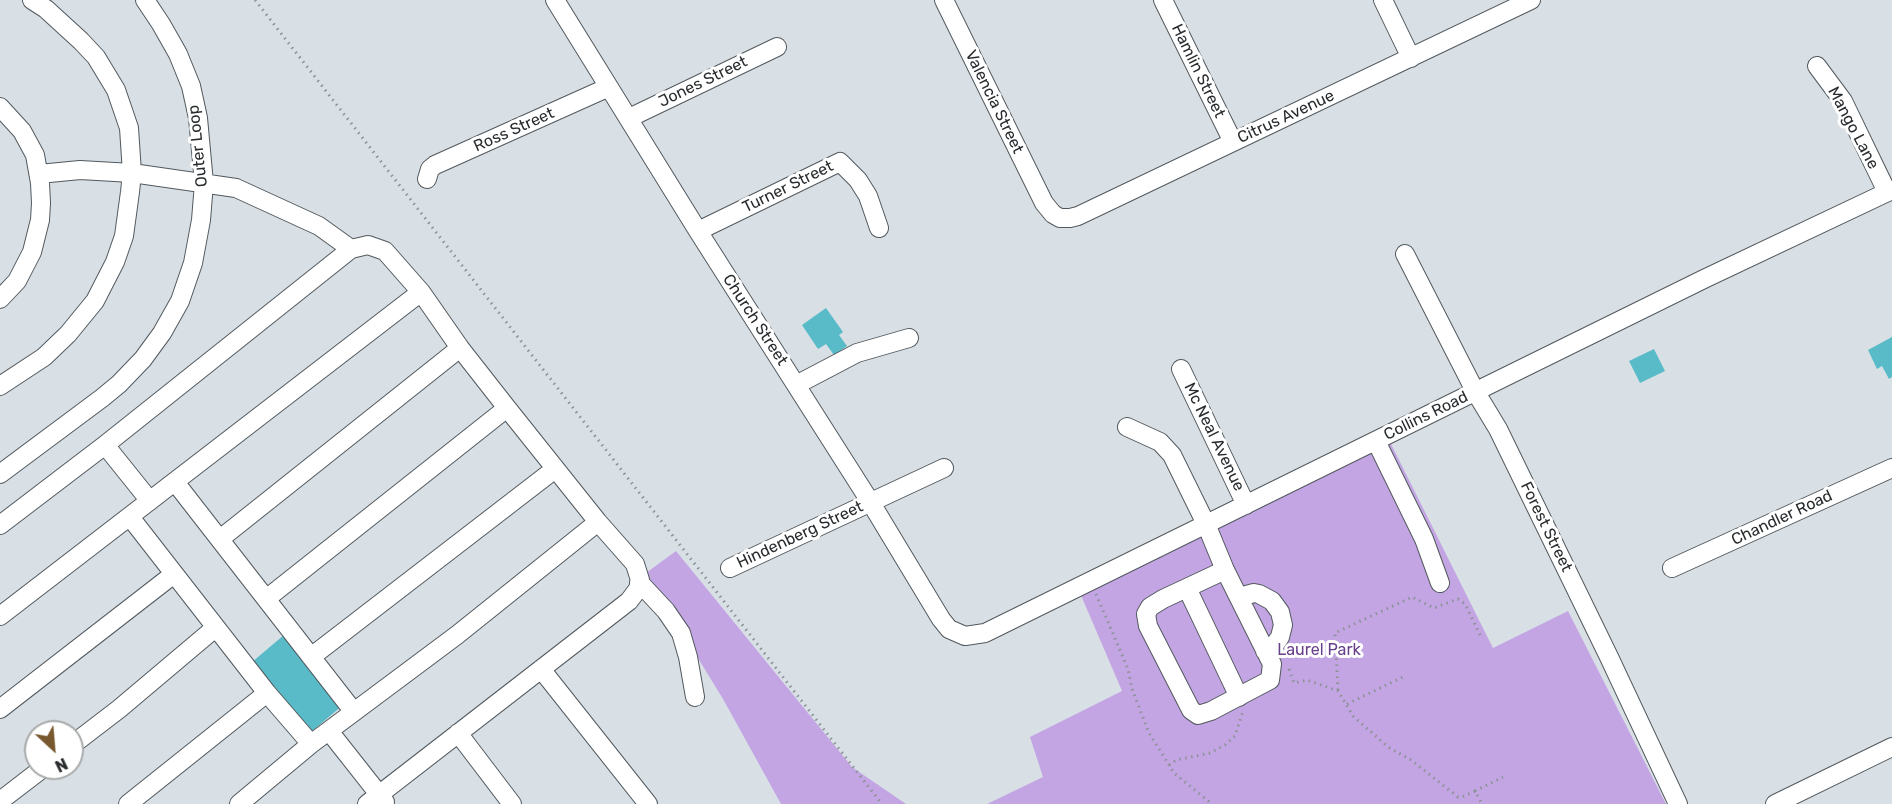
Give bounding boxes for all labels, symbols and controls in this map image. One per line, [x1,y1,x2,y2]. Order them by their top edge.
street label: Hamlin Street [1167,21,1229,121]
street label: Valencia Street [961,47,1027,157]
street label: Jones Street [656,52,750,112]
street label: Mango Lane [1823,84,1883,172]
street label: Citrus Avenue [1235,86,1337,148]
street label: Outer Loop [184,104,212,188]
street label: Ross Street [471,104,557,156]
street label: Turner Street [739,157,837,217]
street label: Church Street [718,271,792,369]
street label: Mc Neal Avenue [1179,380,1249,494]
street label: Collins Road [1381,387,1471,445]
street label: Forest Street [1516,479,1576,575]
street label: Chandler Road [1728,486,1836,550]
street label: Hindenberg Street [734,497,866,573]
park label: Laurel Park [1277,640,1361,660]
north arrow [24,720,84,780]
text: N [52,754,71,776]

